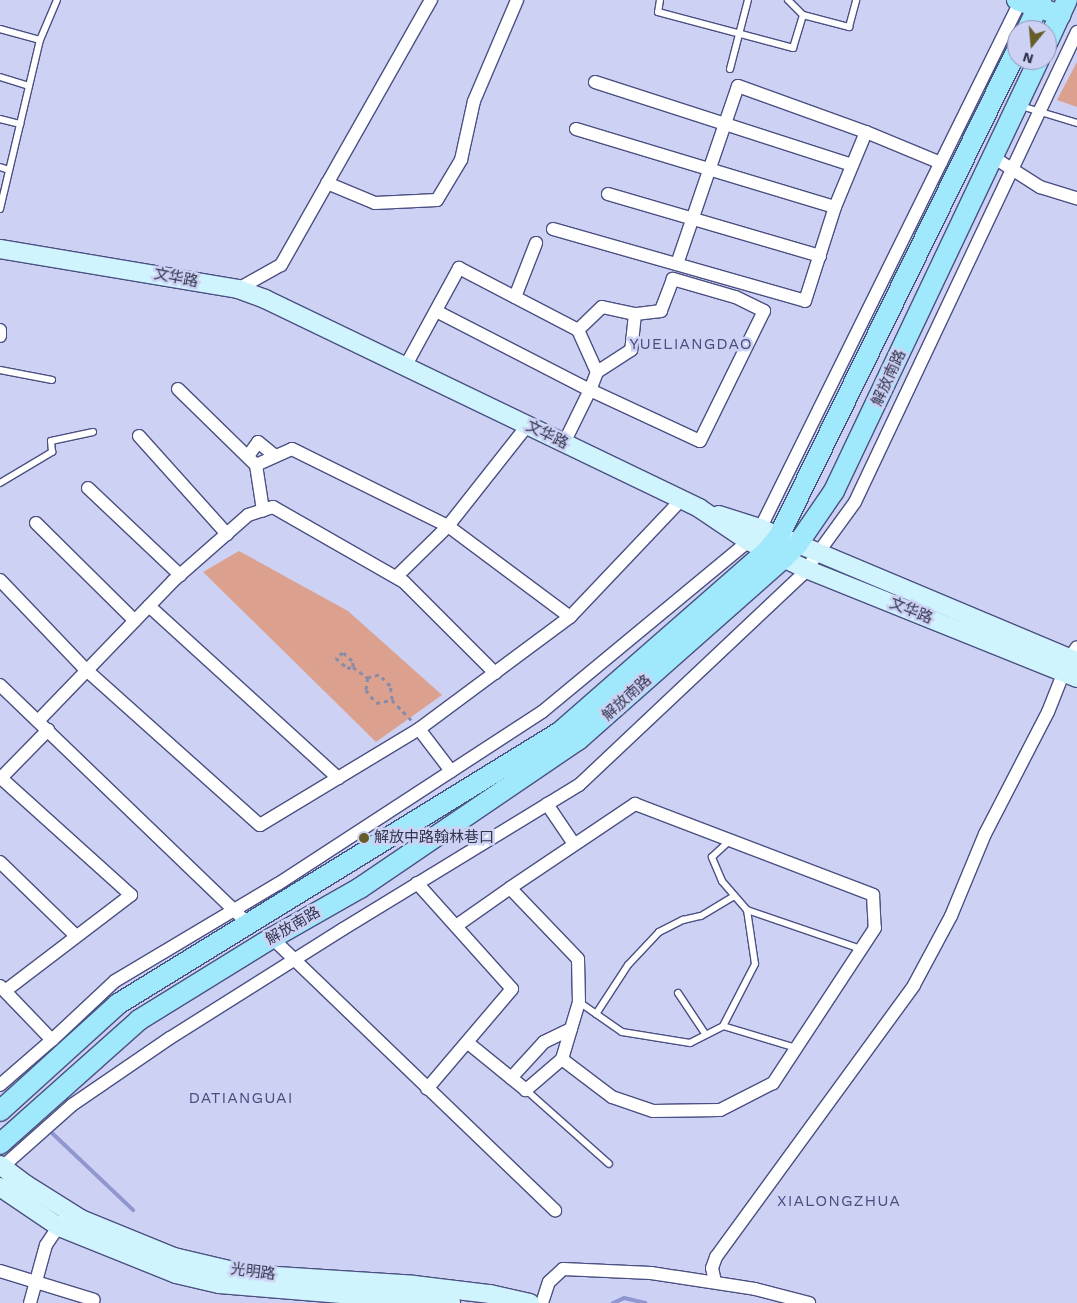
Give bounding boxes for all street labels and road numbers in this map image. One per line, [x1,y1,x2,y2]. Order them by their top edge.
street label: 文华路 [152,265,200,291]
street label: 解放南路 [868,347,910,409]
street label: 文华路 [523,417,571,453]
street label: 文华路 [887,594,935,628]
street label: 解放南路 [599,671,655,725]
street label: 解放南路 [263,903,323,949]
street label: 光明路 [230,1260,276,1284]

